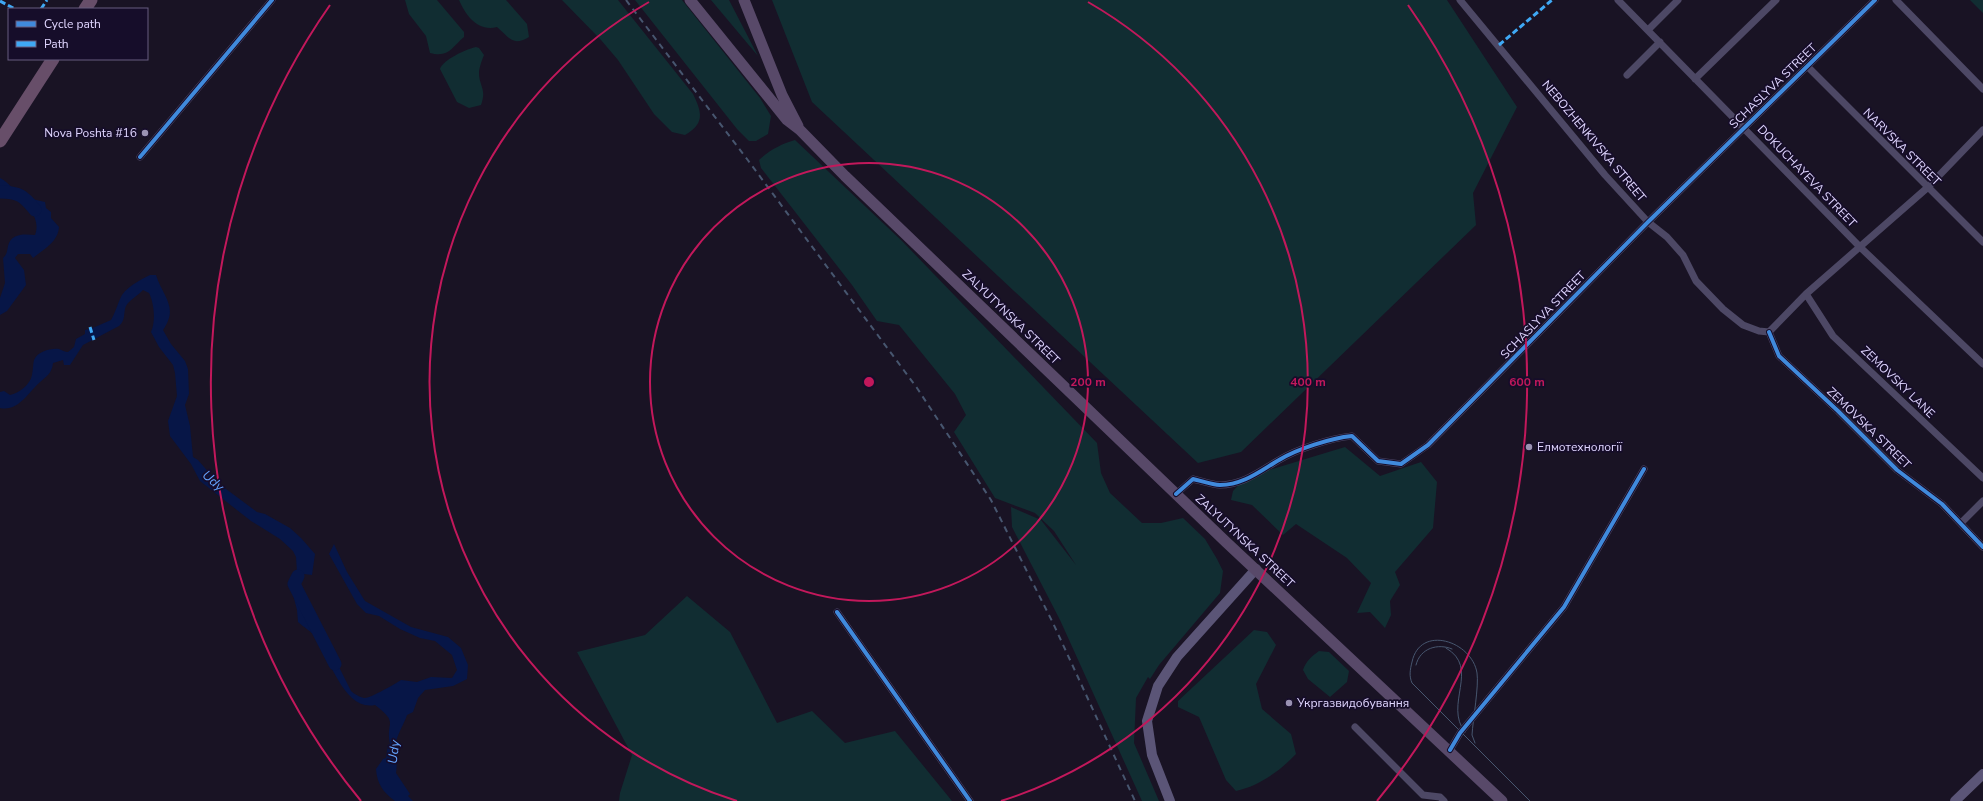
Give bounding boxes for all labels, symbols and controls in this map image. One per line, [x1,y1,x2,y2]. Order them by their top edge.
legend [8,8,148,60]
text: Cycle path [44,16,101,32]
text: Path [44,36,69,52]
street label: SCHASLYVA STREET [1726,39,1821,132]
street label: NEBOZHENKIVSKA STREET [1538,77,1650,206]
street label: NARVSKA STREET [1860,105,1945,190]
street label: DOKUCHAYEVA STREET [1754,121,1861,231]
place label: Nova Poshta #16 [44,125,137,141]
marker: Nova Poshta #16 [140,128,150,138]
street label: ZALYUTYNSKA STREET [959,266,1064,369]
street label: SCHASLYVA STREET [1497,267,1590,362]
street label: ZEMOVSKY LANE [1858,343,1938,421]
text: 200 m [1070,374,1106,390]
text: 400 m [1290,374,1326,390]
text: 600 m [1509,374,1545,390]
centre of rings [862,375,876,389]
street label: ZEMOVSKA STREET [1823,384,1915,473]
place label: Елмотехнології [1537,439,1623,455]
marker: Елмотехнології [1524,442,1534,452]
water label: Udy [198,466,229,496]
street label: ZALYUTYNSKA STREET [1192,491,1299,592]
place label: Укргазвидобування [1296,695,1409,711]
marker: Укргазвидобування [1284,698,1294,708]
water label: Udy [384,738,405,765]

